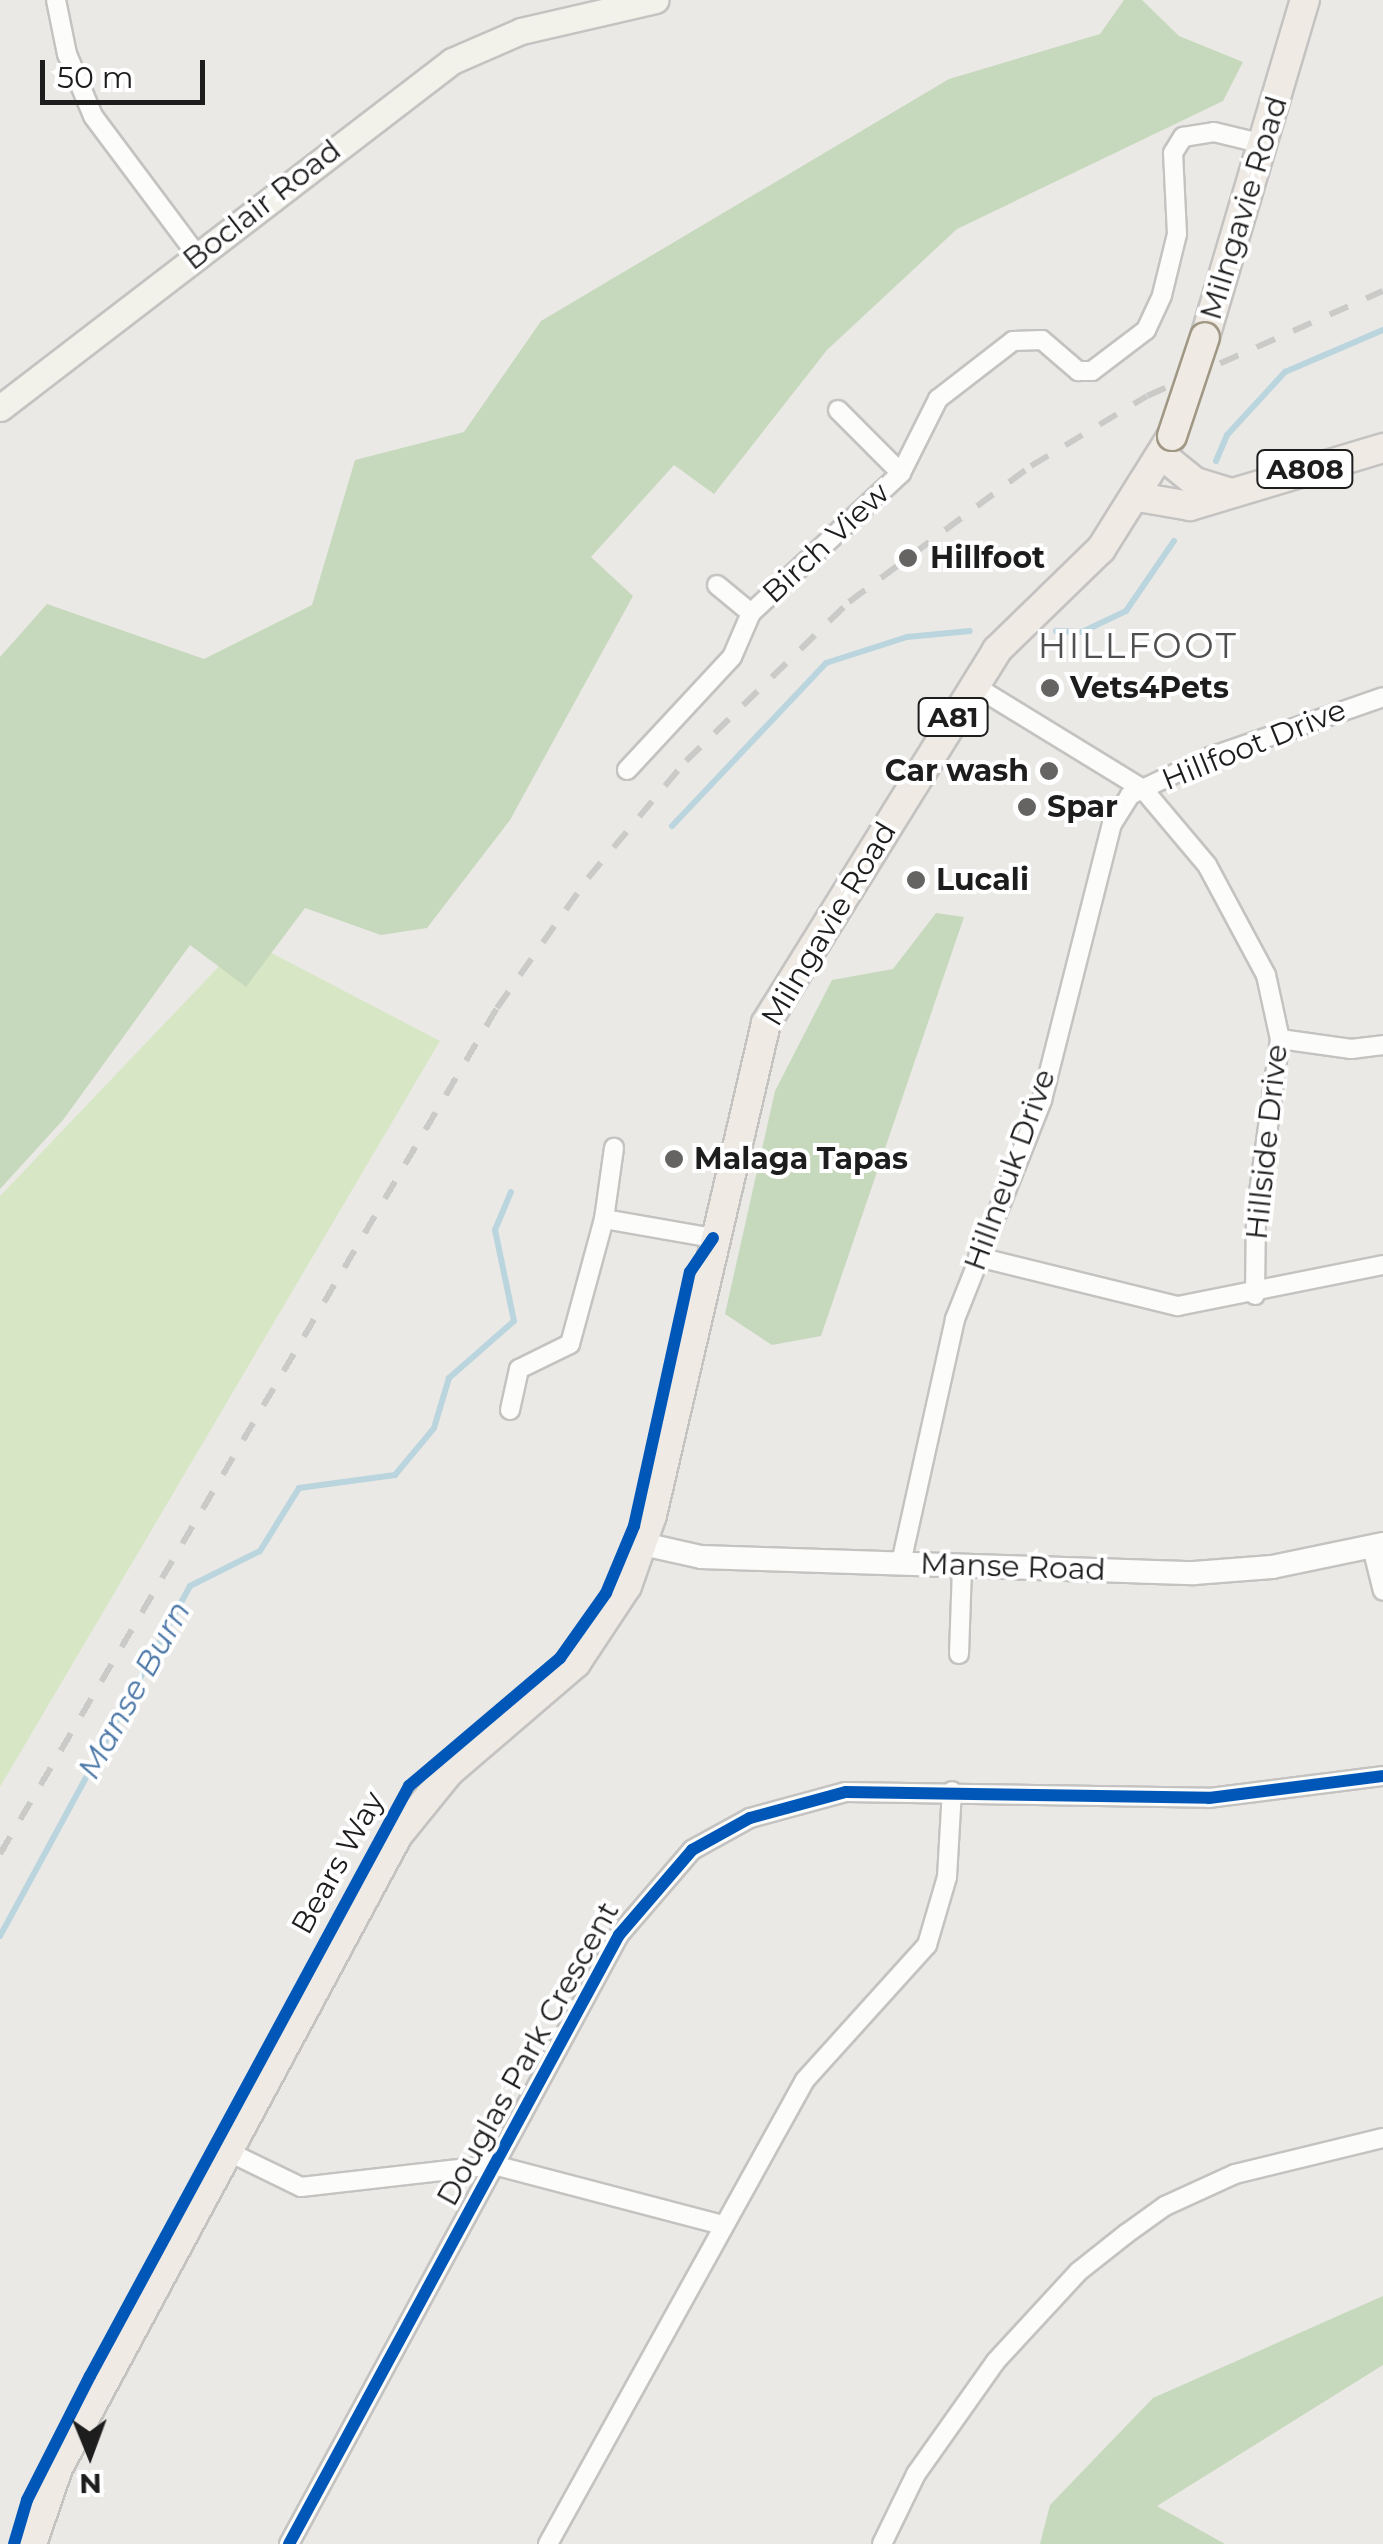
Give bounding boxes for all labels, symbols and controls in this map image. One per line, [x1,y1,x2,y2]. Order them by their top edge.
scale bar [45,40,210,102]
text: 50 m [57,59,134,96]
street label: Milngavie Road [1193,92,1295,324]
street label: Boclair Road [176,132,348,278]
road number: A808 [1255,446,1355,492]
street label: Birch View [755,475,897,611]
place label: Hillfoot [930,540,1045,576]
marker: Hillfoot [895,545,921,571]
district label: HILLFOOT [1038,625,1238,667]
place label: Vets4Pets [1070,670,1229,706]
marker: Vets4Pets [1039,677,1061,699]
street label: Hillfoot Drive [1157,692,1351,798]
road number: A81 [916,694,990,740]
place label: Car wash [885,753,1029,789]
marker: Car wash [1038,760,1060,782]
place label: Spar [1047,789,1118,825]
marker: Spar [1016,796,1038,818]
street label: Milngavie Road [754,815,904,1033]
place label: Lucali [936,862,1029,898]
marker: Lucali [905,869,927,891]
street label: Hillside Drive [1239,1043,1295,1241]
street label: Hillneuk Drive [957,1064,1063,1276]
place label: Malaga Tapas [694,1141,908,1177]
marker: Malaga Tapas [663,1148,685,1170]
street label: Manse Road [920,1546,1106,1588]
water label: Manse Burn [69,1595,199,1785]
street label: Bears Way [284,1785,392,1941]
street label: Douglas Park Crescent [429,1896,627,2212]
north arrow [40,2404,140,2504]
text: N [79,2467,102,2501]

